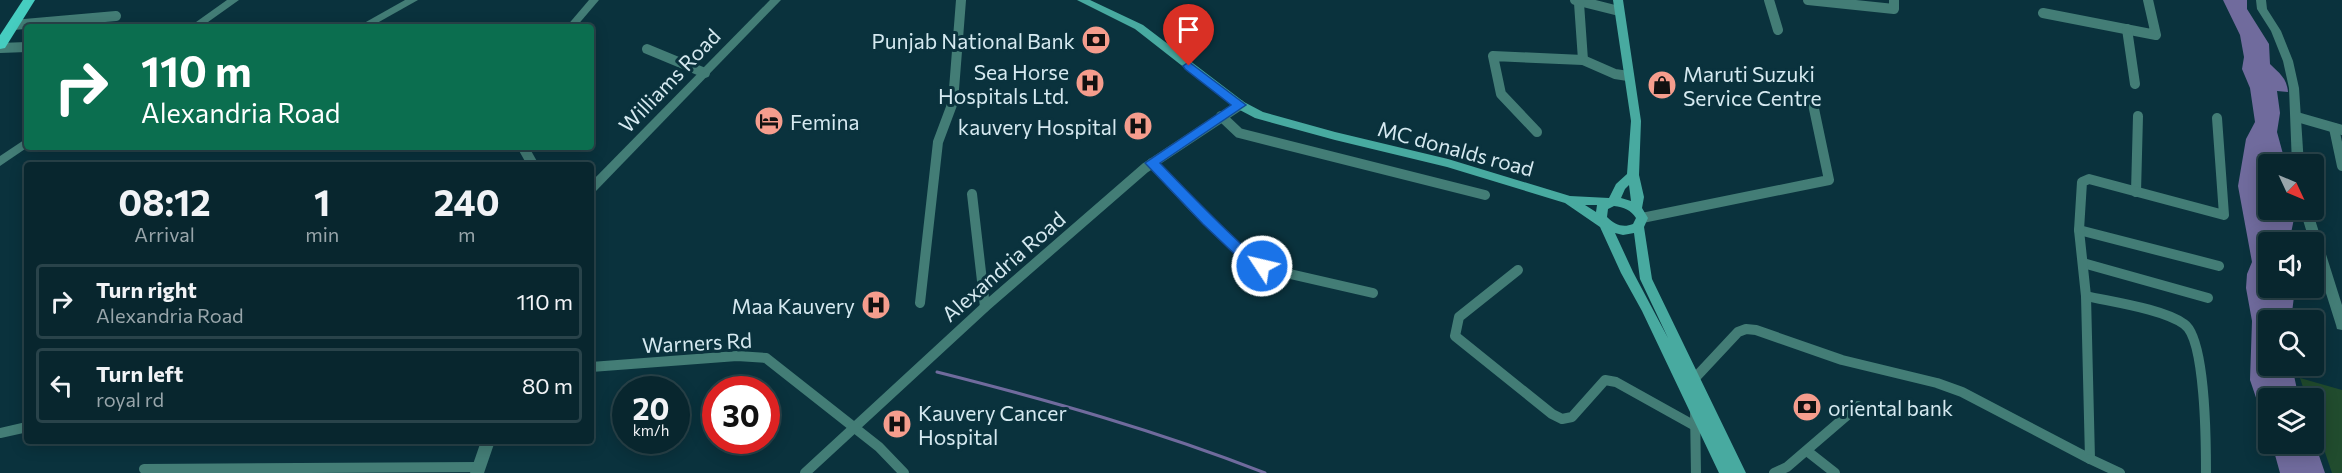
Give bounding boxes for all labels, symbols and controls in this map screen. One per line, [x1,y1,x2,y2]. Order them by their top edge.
pin [1163,4,1214,66]
icon: arrive [1172,13,1205,46]
street label: Williams Road [613,23,725,137]
bank icon: Punjab National Bank [1080,24,1112,56]
place label: Punjab National Bank [872,28,1075,53]
text: 110 m [141,44,252,96]
icon: right [42,48,120,126]
place label: Sea Horse Hospitals Ltd. [938,59,1069,108]
place label: Maruti Suzuki Service Centre [1683,61,1822,110]
hospital icon: Sea Horse Hospitals Ltd. [1074,67,1106,99]
shop icon: Maruti Suzuki Service Centre [1646,69,1678,101]
text: Alexandria Road [141,96,340,129]
hotel icon: Femina [753,105,785,137]
place label: Femina [790,109,859,134]
hospital icon: kauvery Hospital [1122,110,1154,142]
place label: kauvery Hospital [958,114,1117,139]
street label: MC donalds road [1375,115,1537,181]
north arrow [2258,154,2324,220]
map controls [2258,154,2324,454]
text: 08:12 [118,179,211,223]
text: 1 [314,179,330,223]
text: 240 [434,179,500,223]
street label: Alexandria Road [936,206,1070,326]
text: Arrival [134,222,195,246]
text: min [305,222,339,246]
text: m [458,222,475,246]
button: sound [2258,232,2324,298]
position arrow [1230,234,1294,298]
text: Turn right [96,276,197,303]
icon: right [45,285,78,318]
text: 110 m [516,288,573,315]
hospital icon: Maa Kauvery [860,289,892,321]
place label: Maa Kauvery [732,293,855,318]
text: Alexandria Road [96,303,244,327]
button: search [2258,310,2324,376]
street label: Warners Rd [641,327,753,357]
text: Turn left [96,360,183,387]
icon: left [45,369,78,402]
text: 80 m [522,372,573,399]
speed limit sign: 30 [702,376,780,454]
text: royal rd [96,387,164,411]
button: layers [2258,388,2324,454]
text: 20 [633,389,669,426]
bank icon: oriental bank [1791,391,1823,423]
place label: oriental bank [1828,395,1953,420]
place label: Kauvery Cancer Hospital [918,400,1067,449]
hospital icon: Kauvery Cancer Hospital [881,408,913,440]
text: km/h [633,421,669,439]

